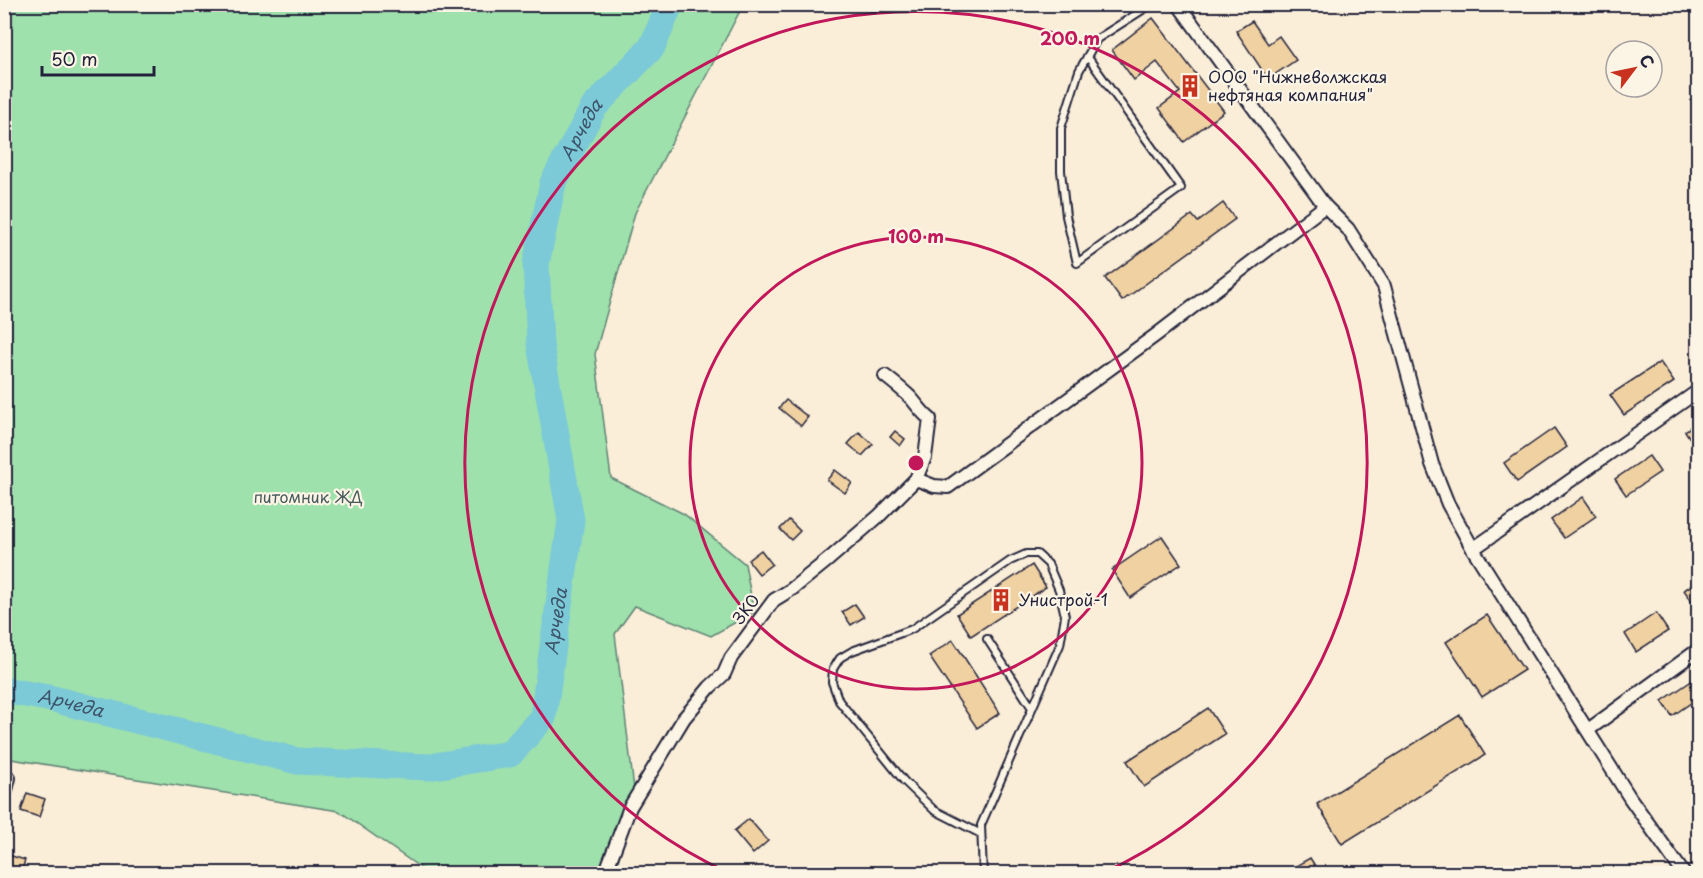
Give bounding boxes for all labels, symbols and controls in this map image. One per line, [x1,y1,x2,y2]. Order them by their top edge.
text: 200 m [1040,24,1100,51]
scale bar [42,39,154,77]
north arrow [1604,39,1664,99]
text: 50 m [51,45,98,72]
text: С [1634,49,1661,72]
place label: ООО "Нижневолжская нефтяная компания" [1208,64,1387,106]
building icon: ООО "Нижневолжская нефтяная компания" [1177,73,1203,99]
water label: Арчеда [552,91,608,165]
text: 100 m [888,222,944,249]
centre of rings [906,453,926,473]
park label: питомник ЖД [253,484,363,508]
water label: Арчеда [537,585,573,656]
building icon: Унистрой-1 [988,587,1014,613]
place label: Унистрой-1 [1019,587,1108,611]
street label: ЗКО [726,588,765,629]
water label: Арчеда [36,681,107,724]

